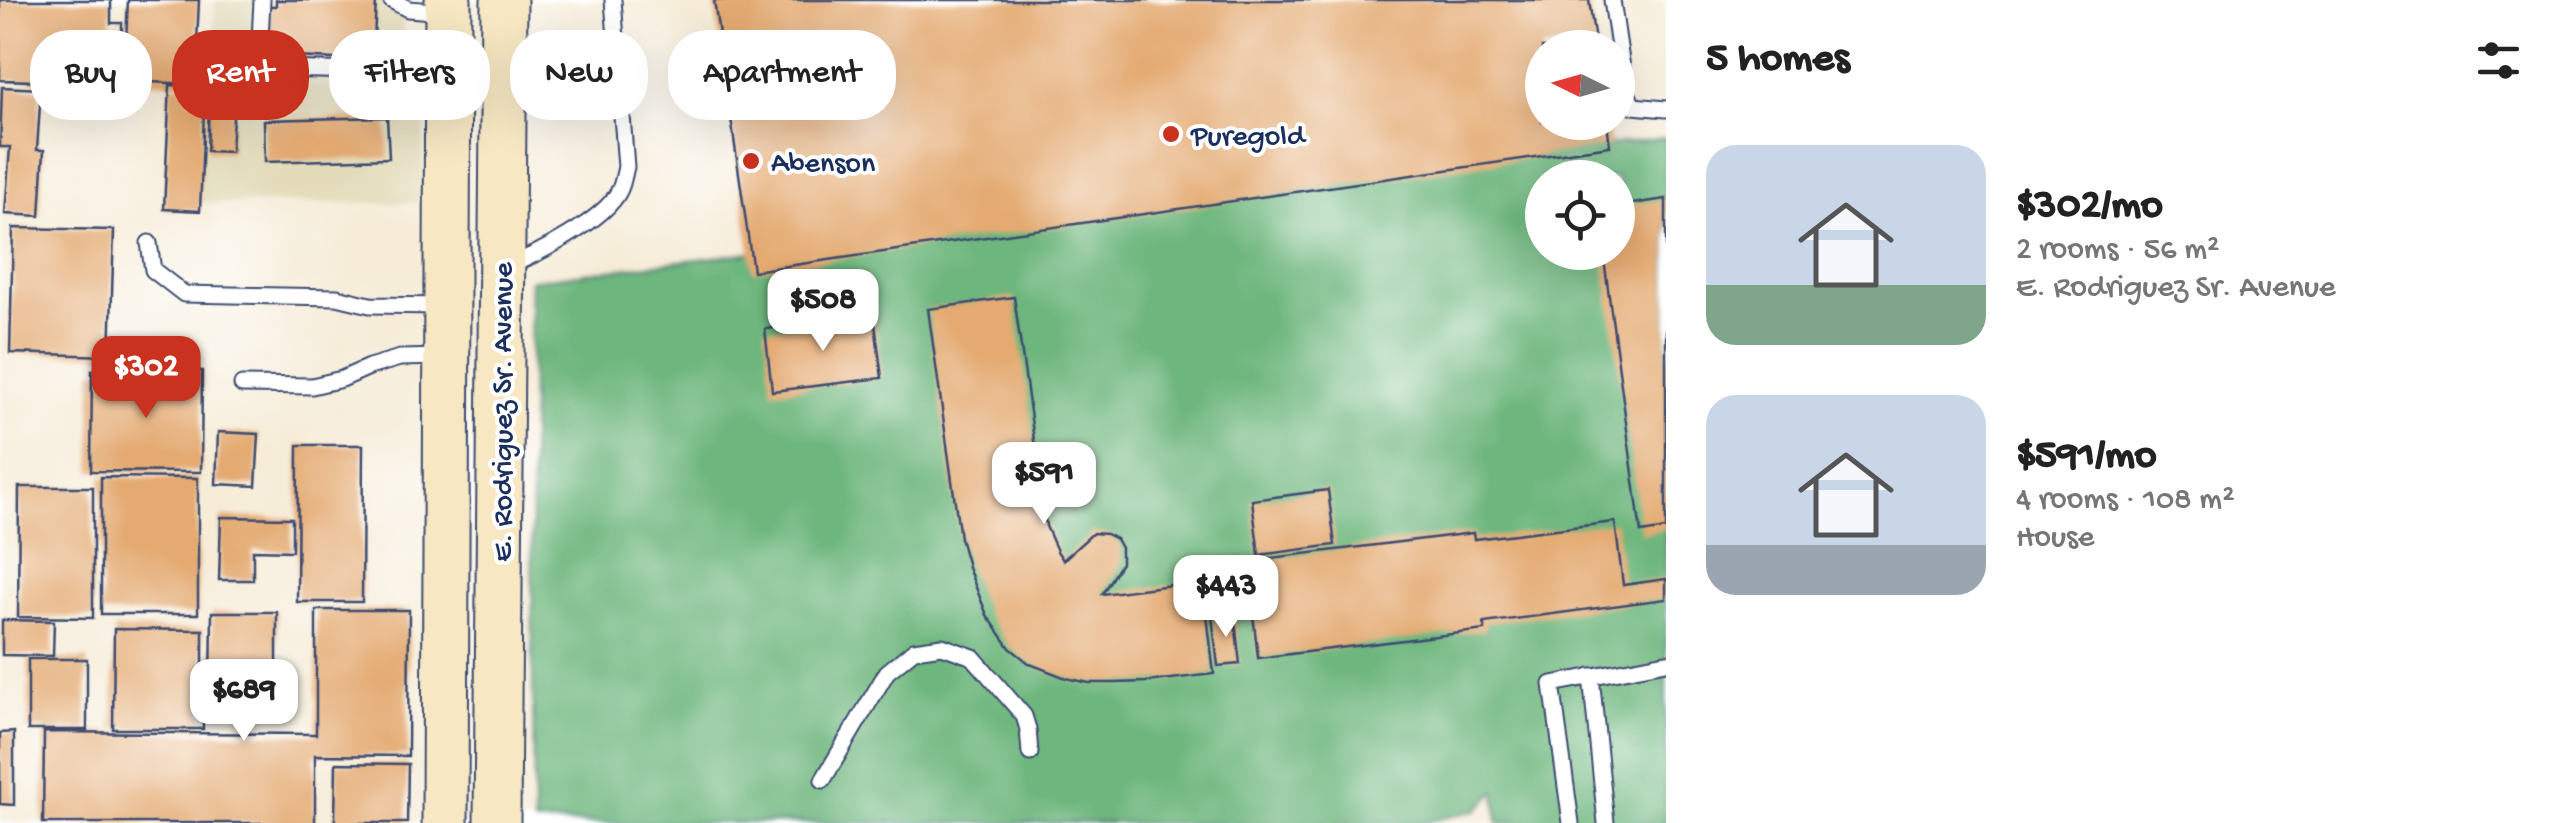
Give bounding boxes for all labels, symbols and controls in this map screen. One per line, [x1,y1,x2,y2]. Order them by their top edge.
chip: Buy [30,30,152,120]
chip: Rent [172,30,309,120]
chip: Filters [329,30,490,120]
chip: New [510,30,648,120]
chip: Apartment [668,30,896,120]
north arrow [1525,30,1635,140]
map controls [1525,30,1635,270]
icon: filters [2471,33,2526,88]
text: 5 homes [1706,36,1849,85]
place label: Puregold [1190,121,1307,156]
marker: Puregold [1160,123,1182,145]
place label: Abenson [771,148,875,183]
marker: Abenson [740,150,762,172]
button: locate [1525,160,1635,270]
text: $302/mo [2016,183,2163,232]
icon: home [1786,185,1906,305]
text: 2 rooms · 56 m² [2016,232,2220,270]
street label: E. Rodriguez Sr. Avenue [488,262,523,562]
pin: $508 [764,269,882,354]
text: E. Rodriguez Sr. Avenue [2016,270,2335,308]
text: $508 [790,282,856,320]
pin: $302 [87,336,205,421]
text: $302 [114,349,178,387]
text: $591/mo [2016,433,2157,482]
icon: home [1786,435,1906,555]
pin: $591 [985,442,1103,527]
text: $591 [1014,455,1074,493]
text: 4 rooms · 108 m² [2016,482,2235,520]
text: House [2016,520,2094,558]
pin: $443 [1167,555,1285,640]
text: $443 [1195,568,1257,606]
pin: $689 [185,659,303,744]
text: $689 [212,672,276,710]

